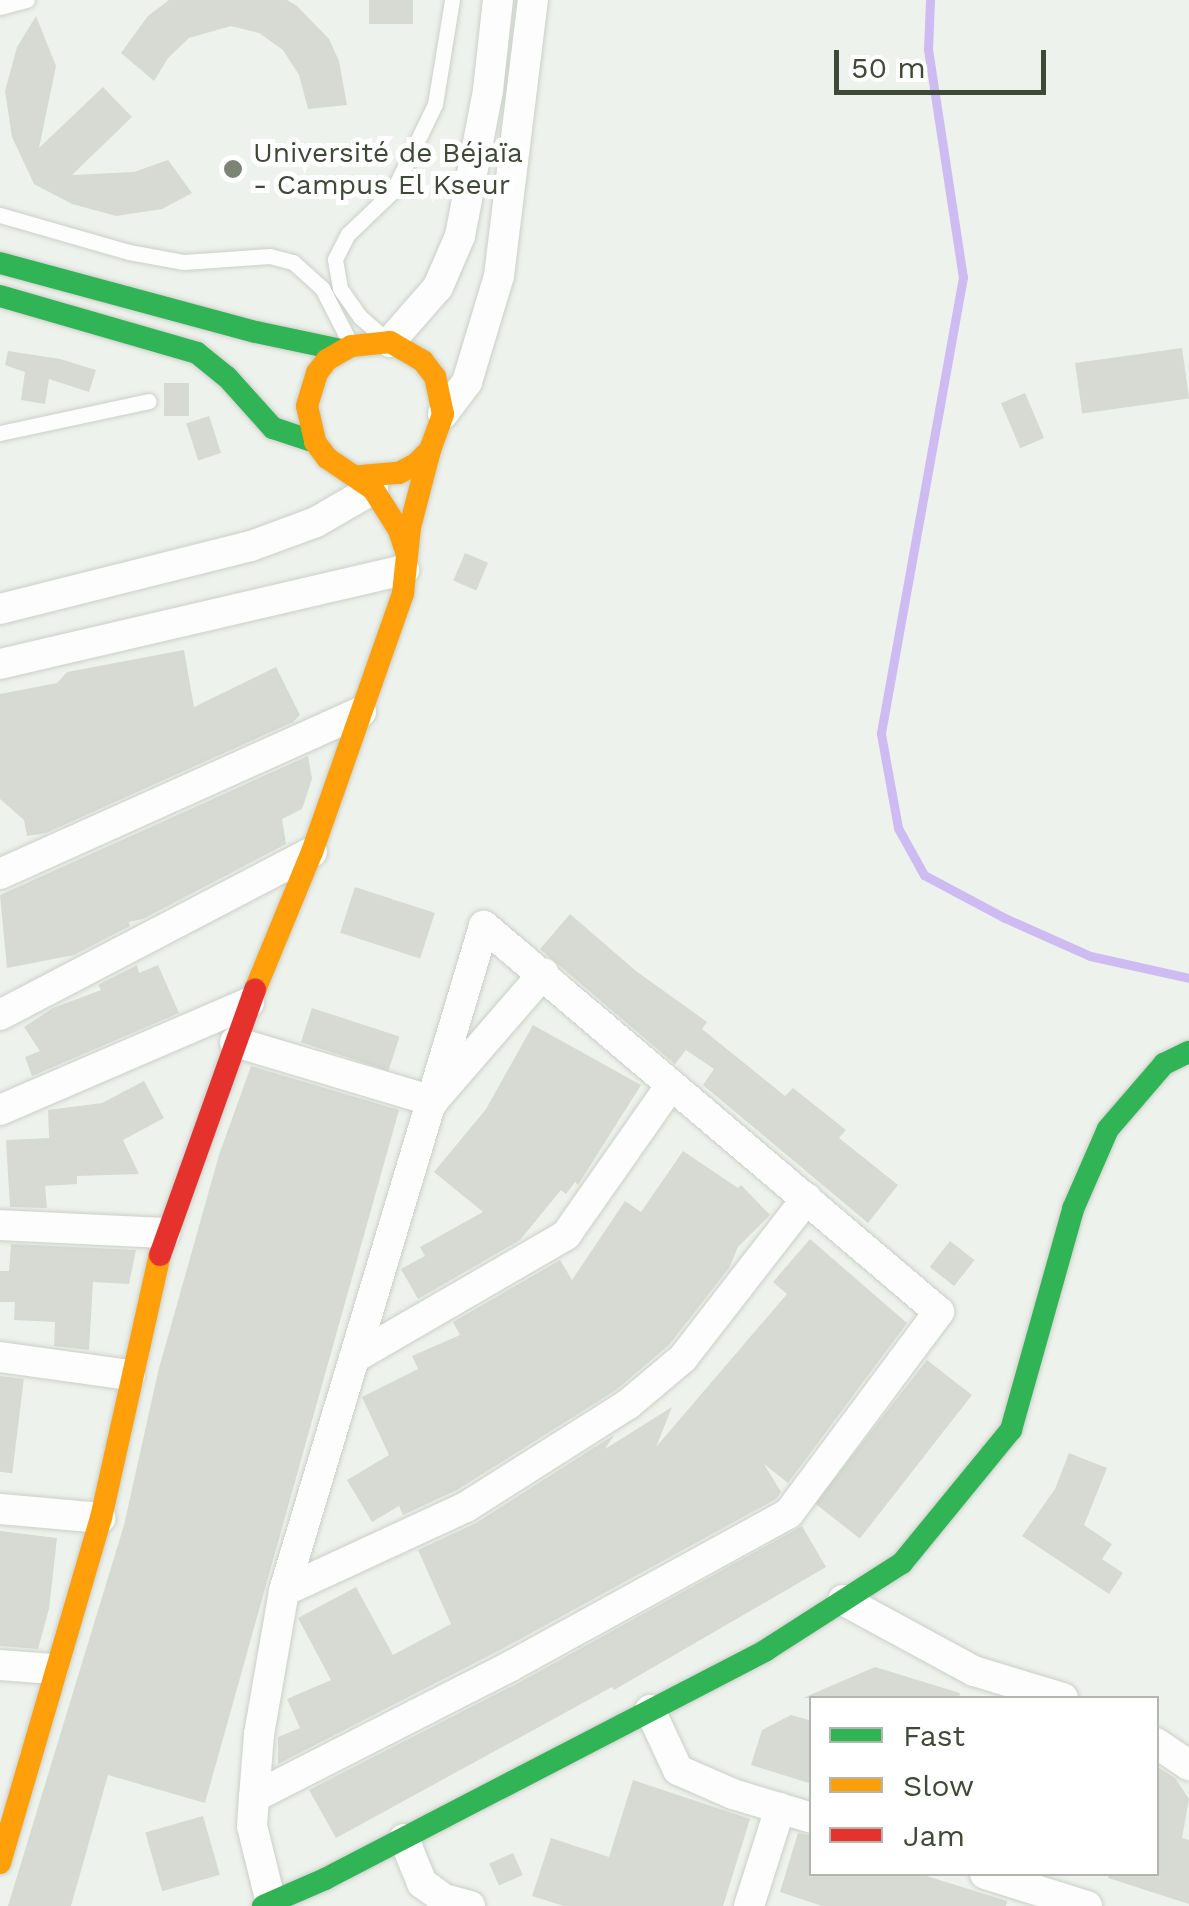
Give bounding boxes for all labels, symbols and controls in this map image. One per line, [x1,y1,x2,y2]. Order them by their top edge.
scale bar [839,30,1052,92]
text: 50 m [851,50,926,85]
place label: Université de Béjaïa - Campus El Kseur [253,136,523,202]
marker: Université de Béjaïa - Campus El Kseur [222,158,244,180]
legend [809,1696,1159,1876]
text: Fast [903,1718,965,1753]
text: Slow [903,1768,974,1803]
text: Jam [903,1818,965,1853]

